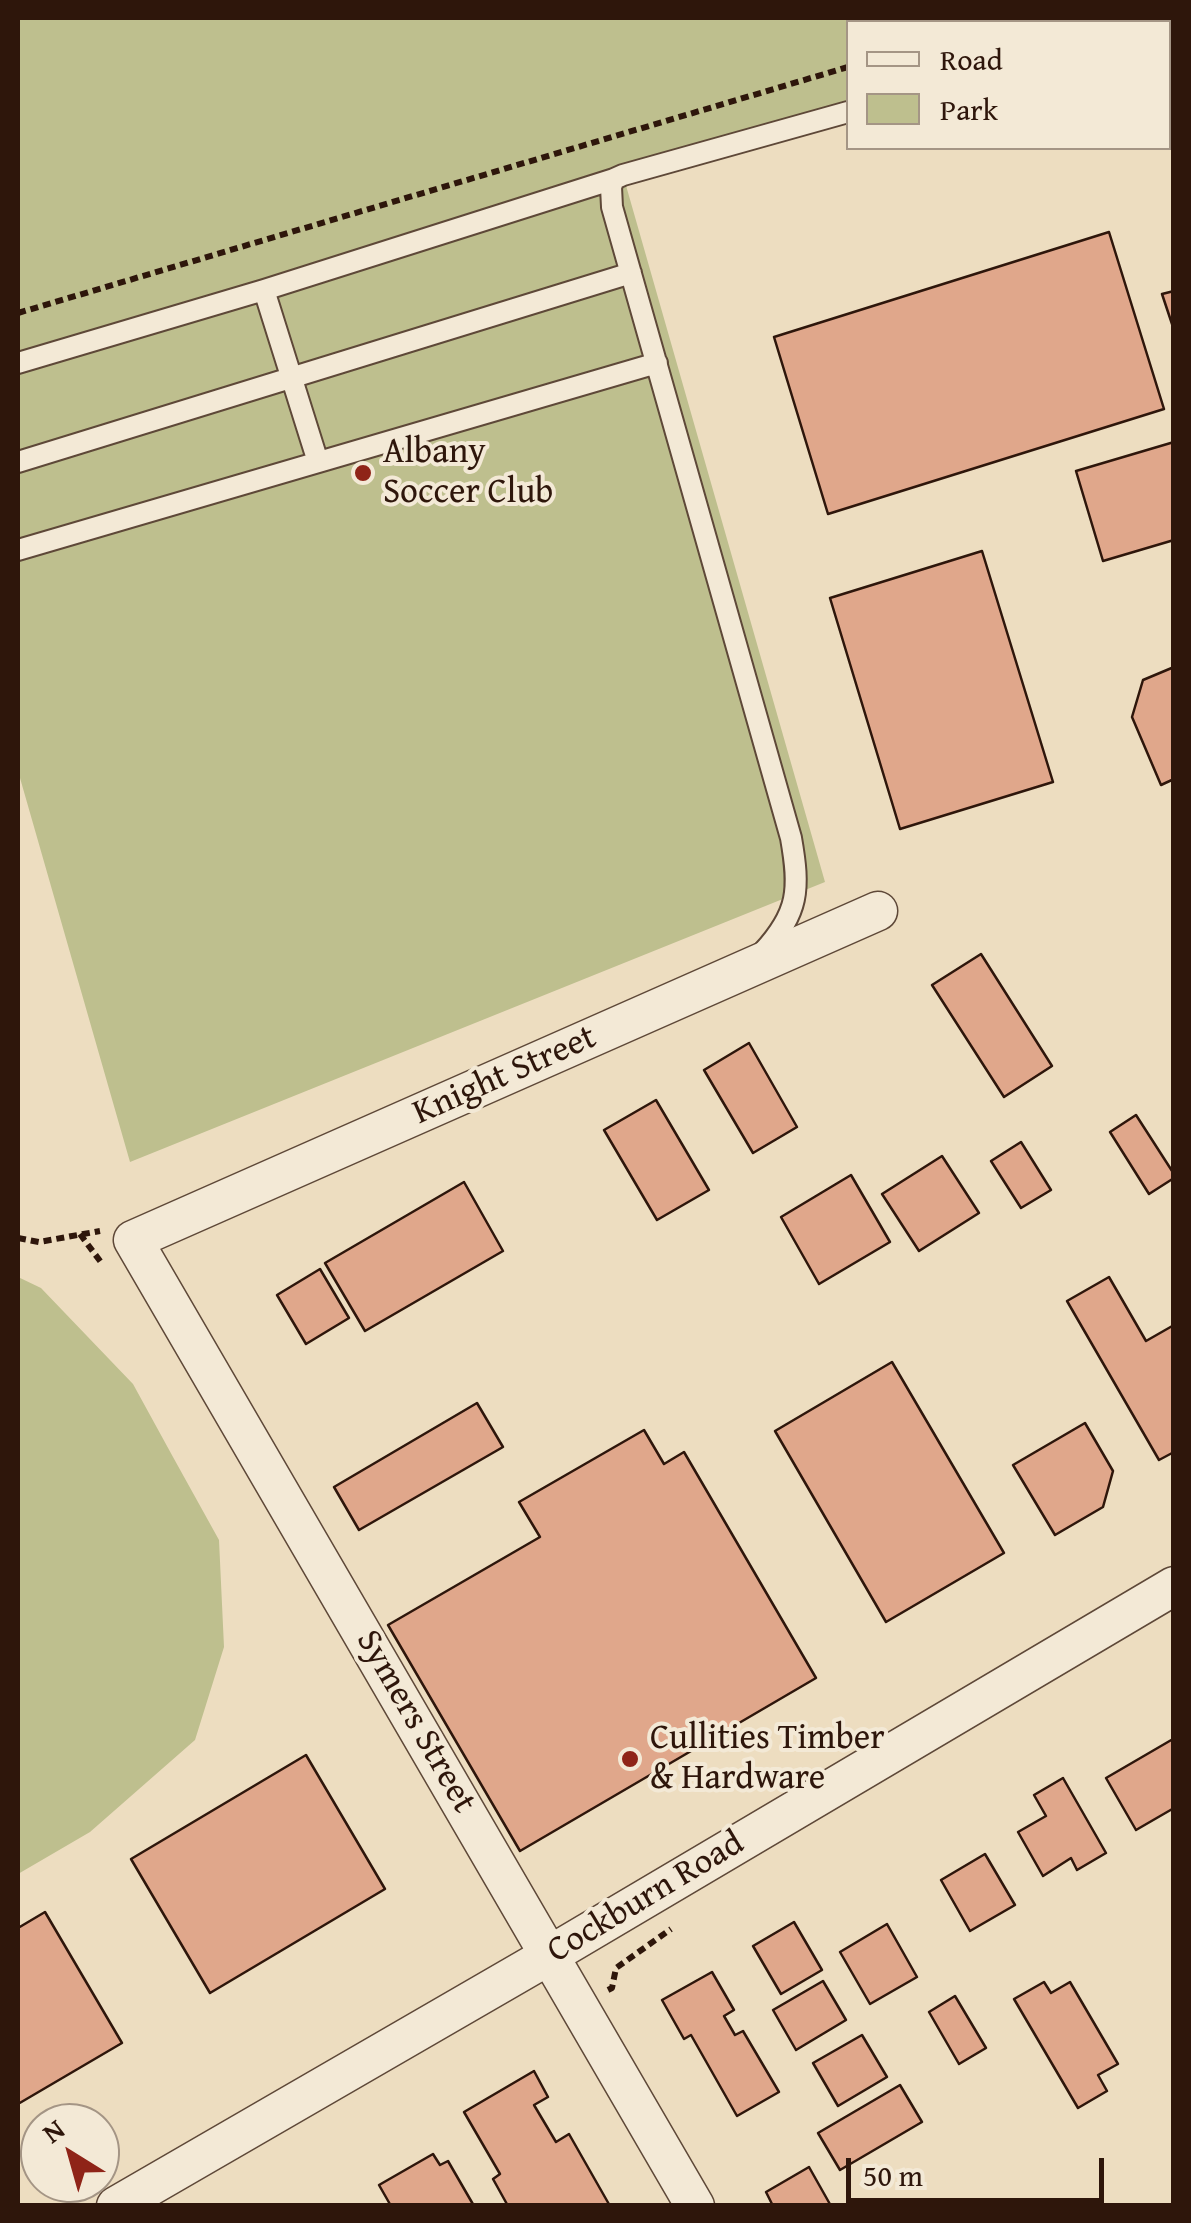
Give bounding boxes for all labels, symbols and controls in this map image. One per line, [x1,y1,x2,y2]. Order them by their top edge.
legend [846,20,1171,150]
text: Road [940,37,1003,81]
text: Park [940,87,998,131]
place label: Albany Soccer Club [383,432,553,514]
marker: Albany Soccer Club [352,462,374,484]
street label: Knight Street [407,1017,603,1135]
street label: Symers Street [346,1623,484,1821]
place label: Cullities Timber & Hardware [650,1718,885,1800]
marker: Cullities Timber & Hardware [619,1748,641,1770]
street label: Cockburn Road [540,1823,752,1973]
north arrow [20,2103,120,2203]
text: N [33,2108,73,2152]
scale bar [851,2138,1108,2200]
text: 50 m [863,2153,923,2197]

